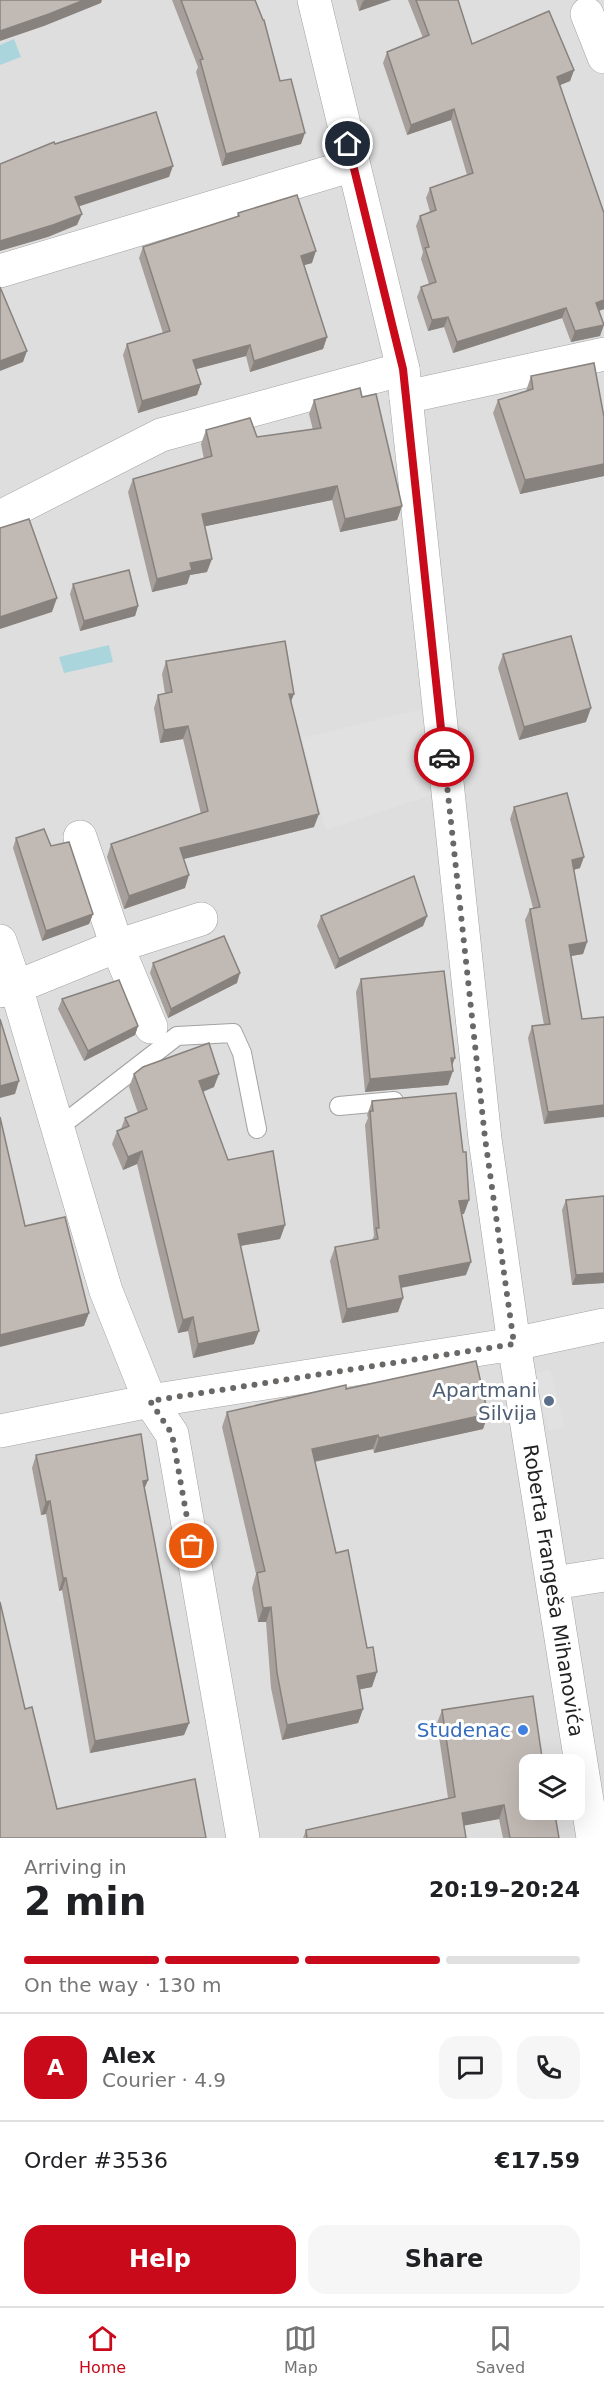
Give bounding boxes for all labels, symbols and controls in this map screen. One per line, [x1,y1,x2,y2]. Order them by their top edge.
pin [322,118,373,169]
icon: home [331,127,364,160]
courier [414,727,474,787]
icon: car [428,741,461,774]
place label: Apartmani Silvija [432,1378,537,1425]
marker: Apartmani Silvija [542,1394,556,1408]
street label: Roberta Frangeša Mihanovića [518,1443,589,1738]
pin [166,1520,217,1571]
icon: bag [175,1529,208,1562]
place label: Studenac [417,1718,511,1742]
marker: Studenac [516,1723,530,1737]
map controls [519,1754,585,1820]
button: layers [519,1754,585,1820]
text: Arriving in [24,1855,127,1879]
text: 20:19–20:24 [429,1877,580,1902]
text: 2 min [24,1879,146,1924]
text: On the way · 130 m [24,1973,222,1997]
button: chat [439,2036,502,2099]
button: phone [517,2036,580,2099]
text: Alex [102,2043,156,2068]
text: A [47,2055,64,2080]
text: Courier · 4.9 [102,2068,226,2092]
text: Order #3536 [24,2148,168,2173]
text: €17.59 [495,2148,580,2173]
button: Help [24,2225,296,2294]
button: Share [308,2225,580,2294]
tab: Home [79,2322,126,2377]
tab: Map [284,2322,318,2377]
tab: Saved [476,2322,525,2377]

